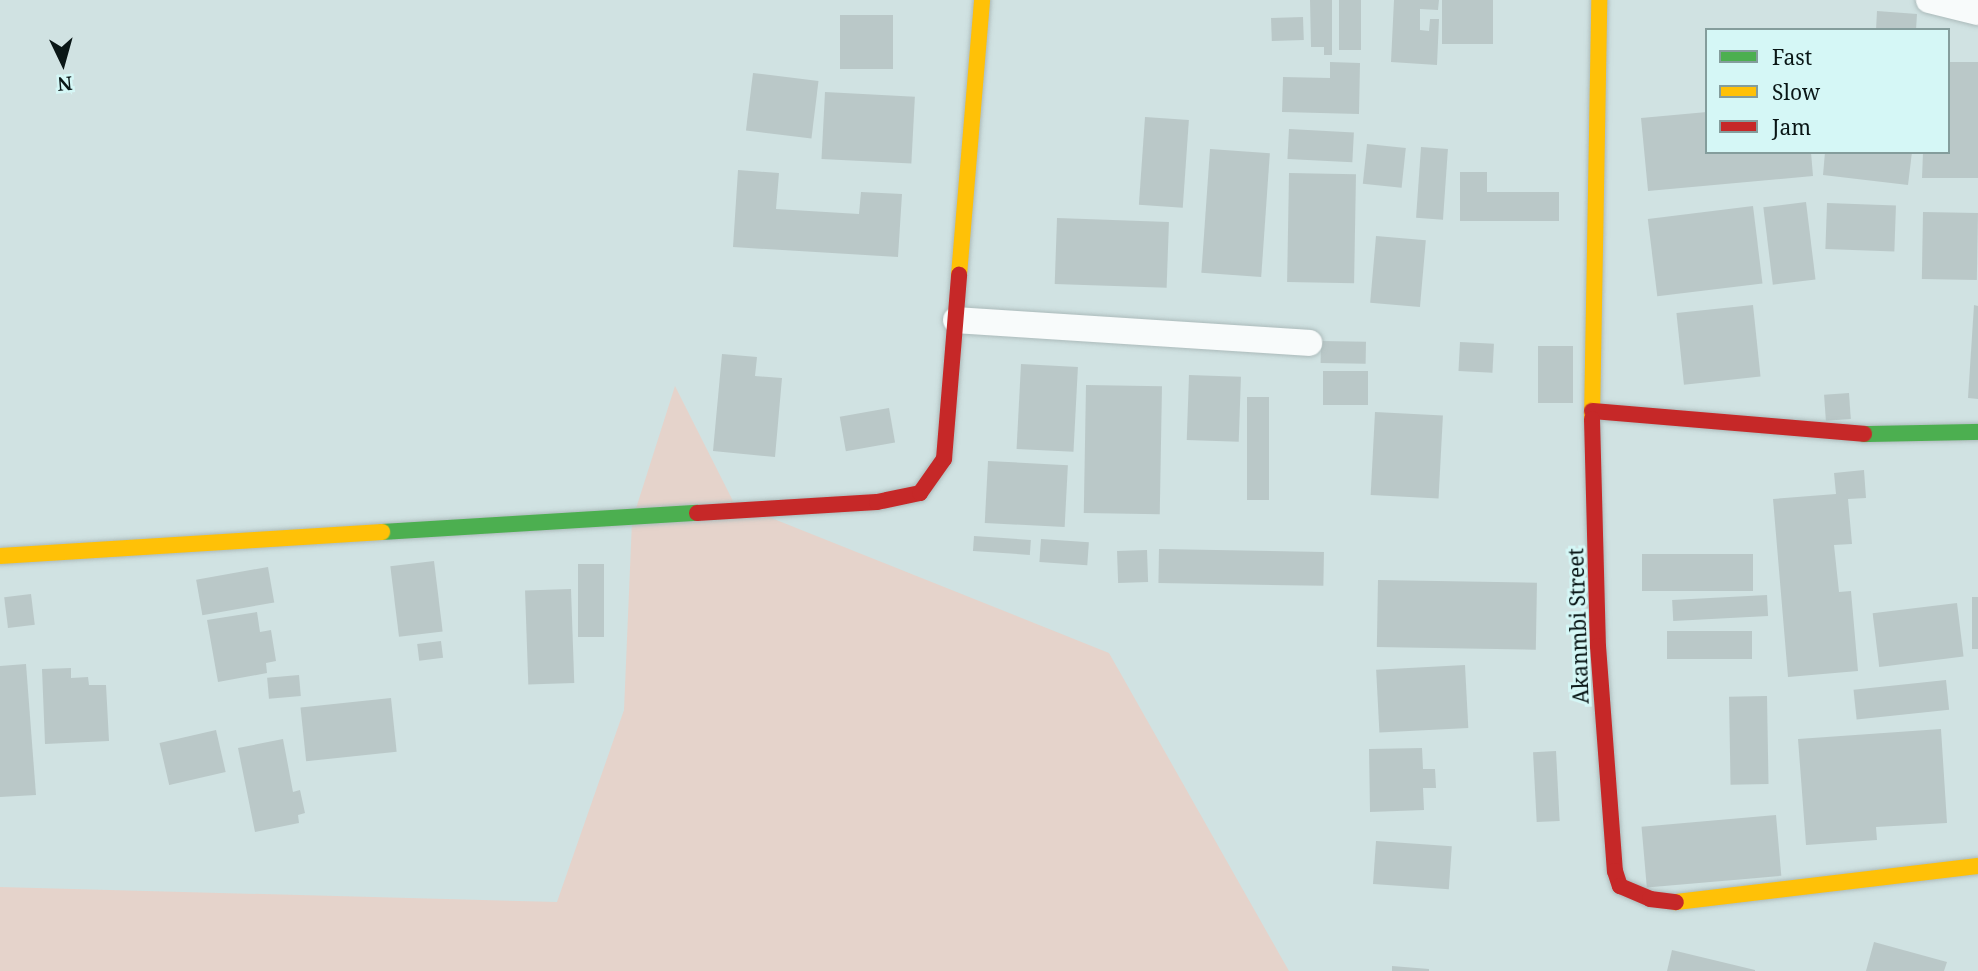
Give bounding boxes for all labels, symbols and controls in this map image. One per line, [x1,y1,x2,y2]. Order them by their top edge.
north arrow [28,28,98,98]
legend [1705,28,1950,154]
text: Fast [1772,43,1812,71]
text: N [56,70,73,98]
text: Slow [1772,78,1820,106]
text: Jam [1772,113,1811,141]
street label: Akanmbi Street [1563,548,1593,704]

